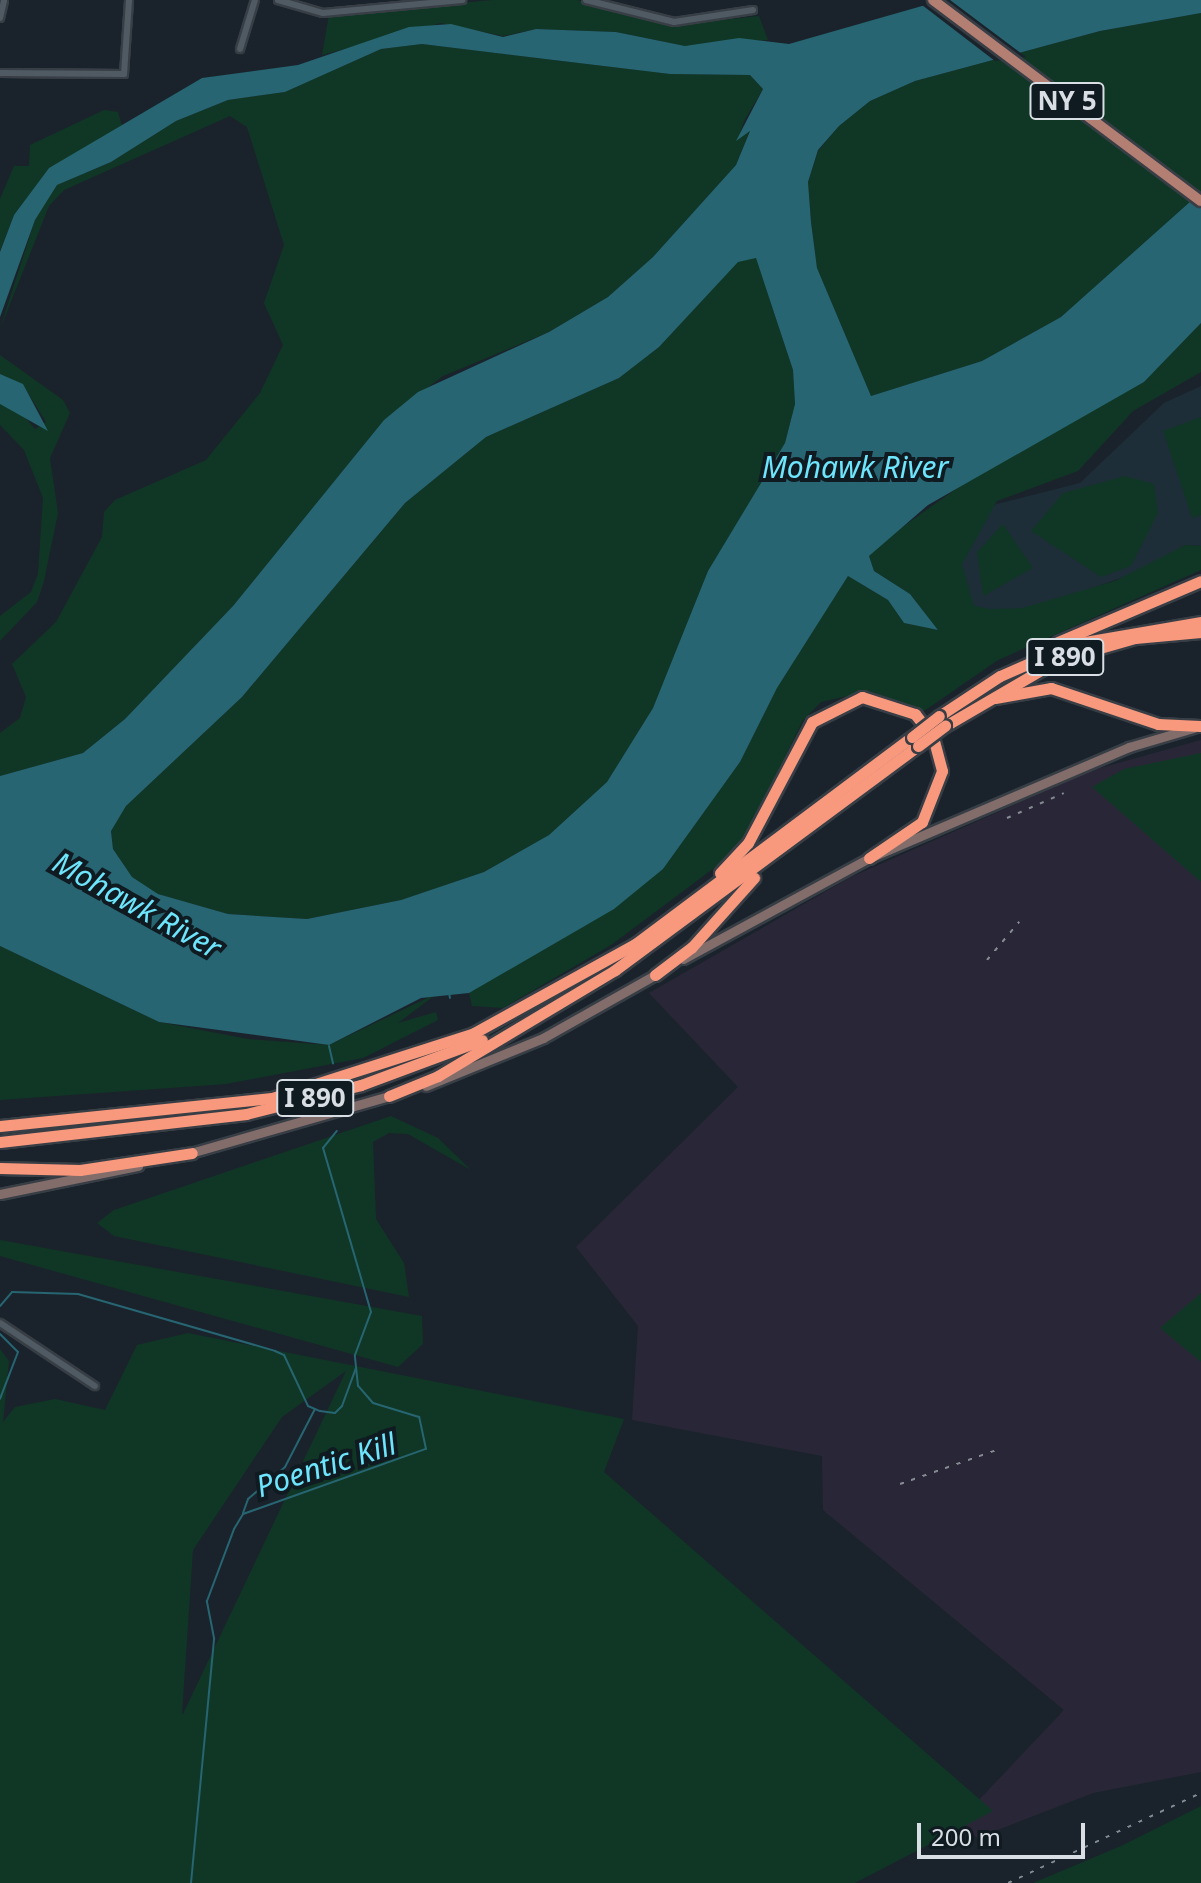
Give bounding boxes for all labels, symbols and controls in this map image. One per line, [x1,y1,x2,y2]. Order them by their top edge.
road number: NY 5 [1029,79,1105,123]
water label: Mohawk River [762,449,948,485]
road number: I 890 [1025,635,1105,679]
water label: Mohawk River [47,844,227,966]
road number: I 890 [275,1076,355,1120]
water label: Poentic Kill [251,1425,401,1505]
scale bar [921,1807,1089,1857]
text: 200 m [931,1820,1001,1853]

